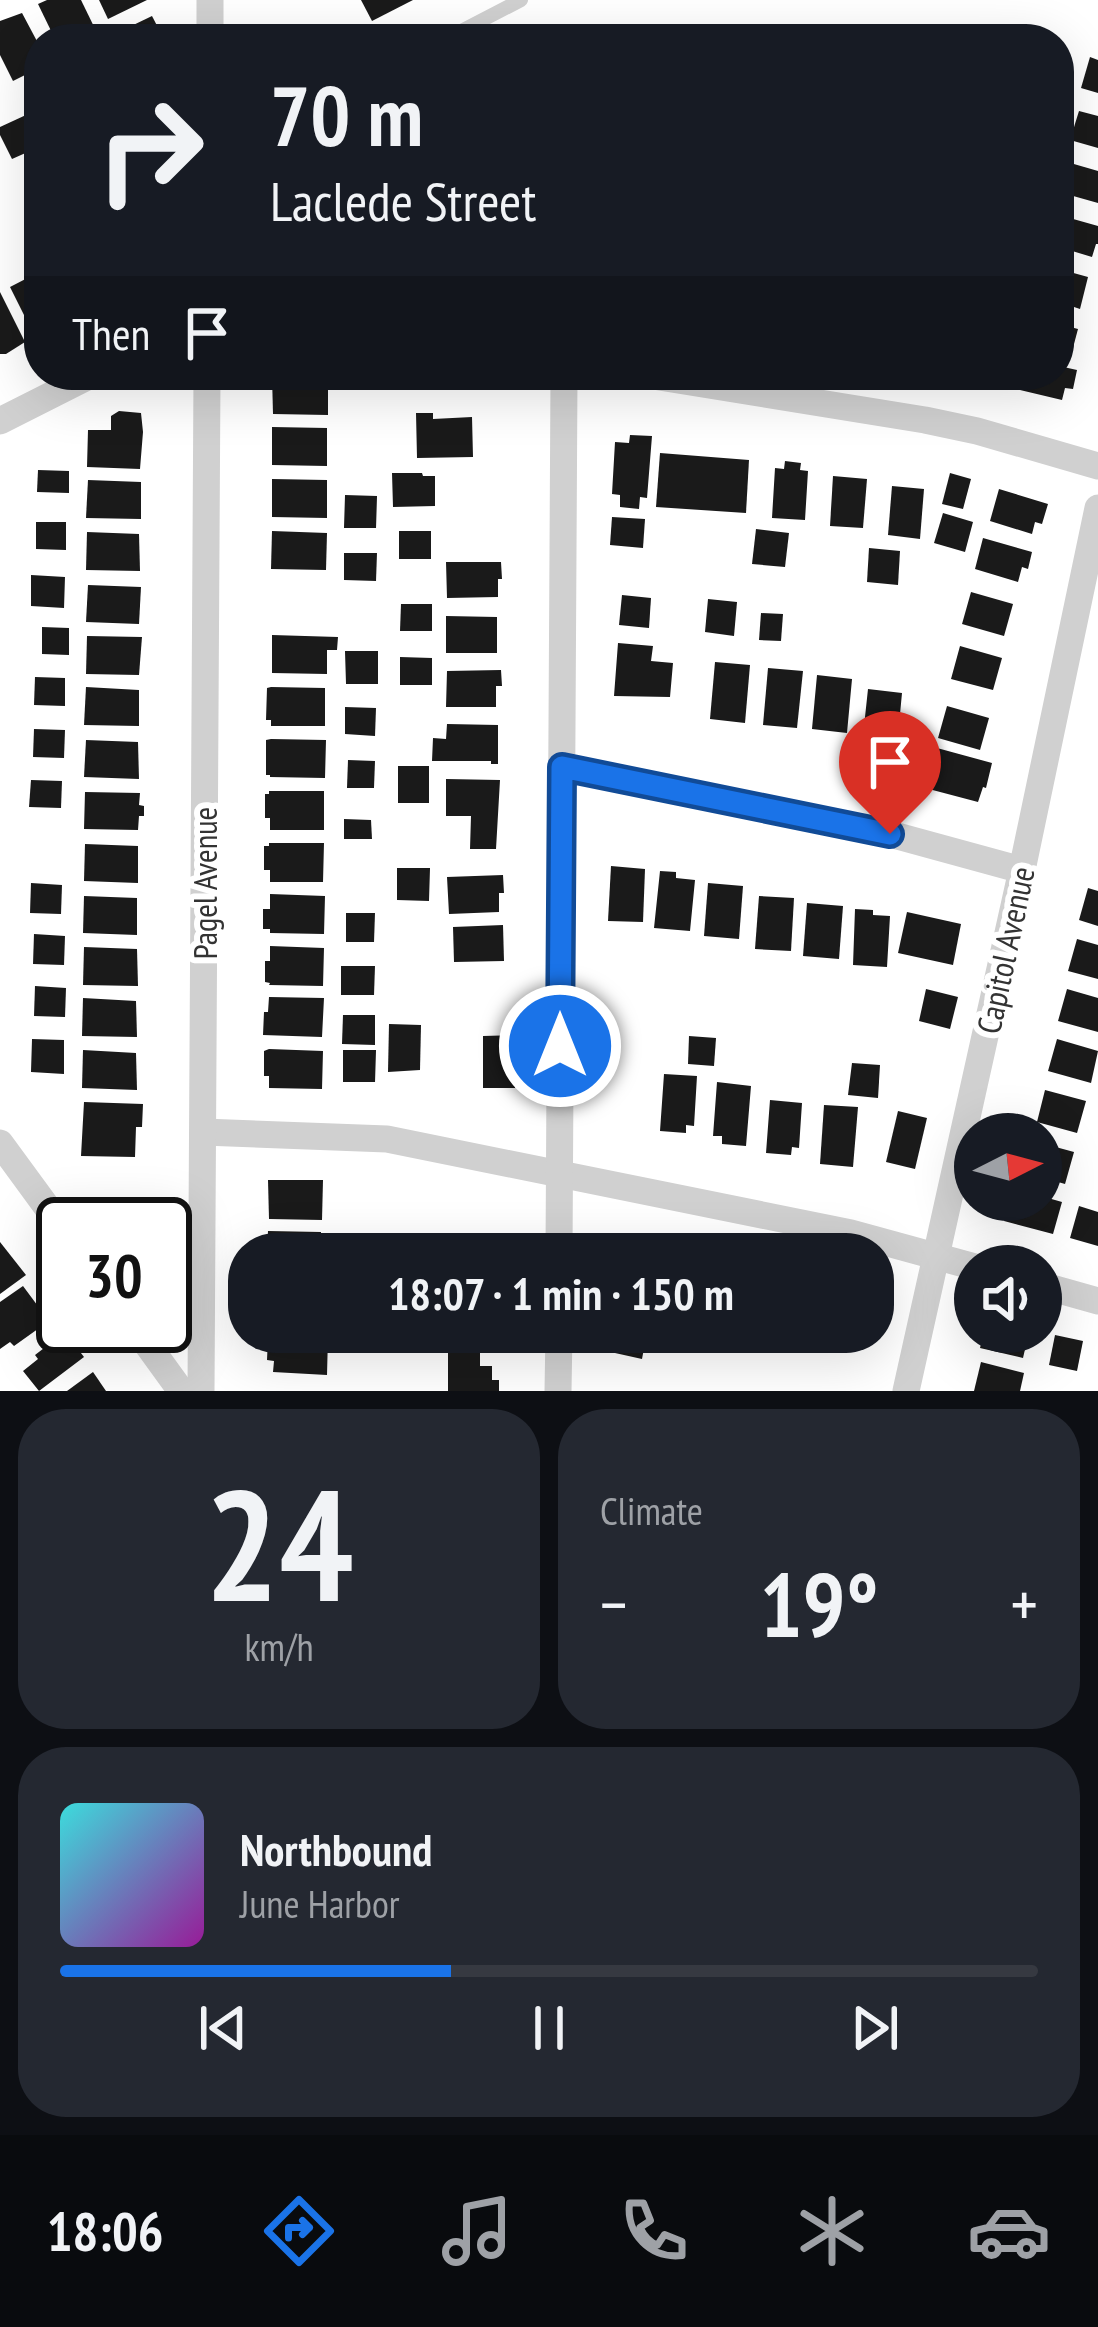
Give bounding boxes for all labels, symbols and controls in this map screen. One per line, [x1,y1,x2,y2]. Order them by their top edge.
text: 70 m [270,60,423,169]
icon: right [72,72,228,228]
text: Laclede Street [270,166,536,236]
icon: arrive [174,300,240,366]
text: Then [72,304,150,362]
pin [839,711,941,834]
icon: arrive [857,729,923,795]
street label: Pagel Avenue [183,807,226,959]
street label: Capitol Avenue [966,863,1044,1037]
position arrow [497,983,623,1109]
north arrow [954,1113,1062,1221]
map controls [954,1113,1062,1353]
speed limit sign: 30 [36,1197,192,1353]
button: sound [954,1245,1062,1353]
text: 18:07 · 1 min · 150 m [388,1264,734,1322]
text: 24 [204,1442,354,1644]
text: Climate [600,1485,703,1536]
text: 19° [760,1545,878,1662]
text: − [600,1561,627,1646]
text: + [1011,1561,1038,1646]
text: km/h [244,1621,314,1672]
text: Northbound [240,1820,432,1878]
text: June Harbor [240,1878,399,1929]
icon: previous [190,1995,256,2061]
icon: pause [516,1995,582,2061]
icon: next [842,1995,908,2061]
icon: directions [257,2189,341,2273]
icon: music [435,2189,519,2273]
icon: phone [612,2189,696,2273]
icon: climate [790,2189,874,2273]
icon: car [967,2189,1051,2273]
text: 18:06 [47,2196,164,2266]

